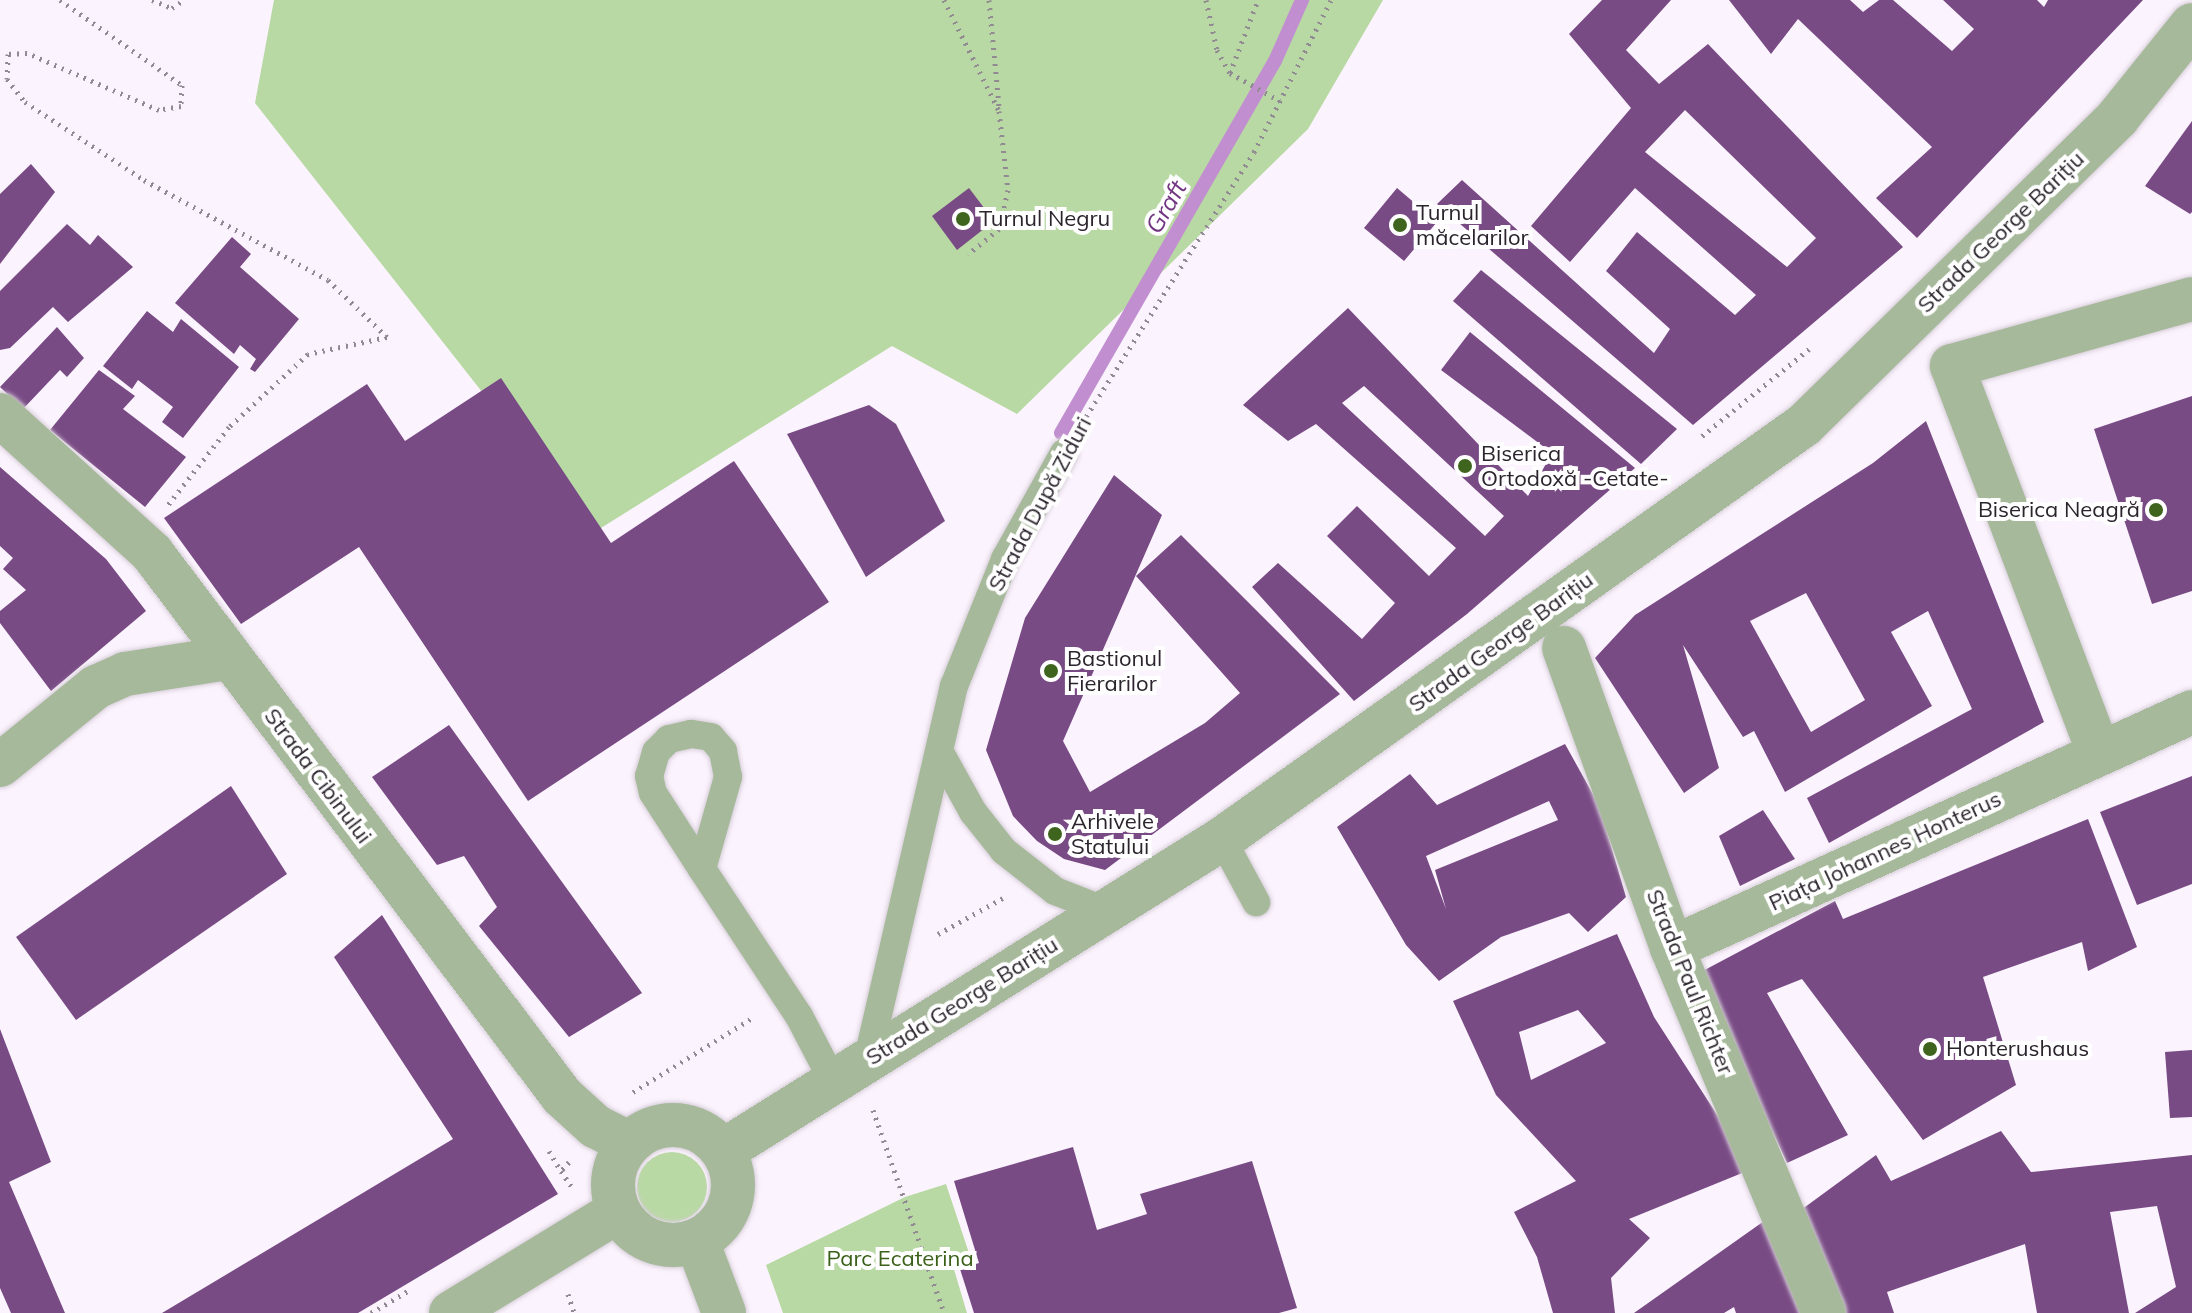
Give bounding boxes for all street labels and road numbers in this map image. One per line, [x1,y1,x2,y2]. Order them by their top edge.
street label: Strada George Barițiu [1912,146,2090,318]
street label: Strada După Ziduri [983,412,1097,596]
street label: Strada George Barițiu [1404,566,1598,718]
street label: Strada Cibinului [259,703,377,849]
street label: Piața Johannes Honterus [1765,786,2005,916]
street label: Strada Paul Richter [1641,886,1739,1078]
street label: Strada George Barițiu [861,931,1063,1071]

